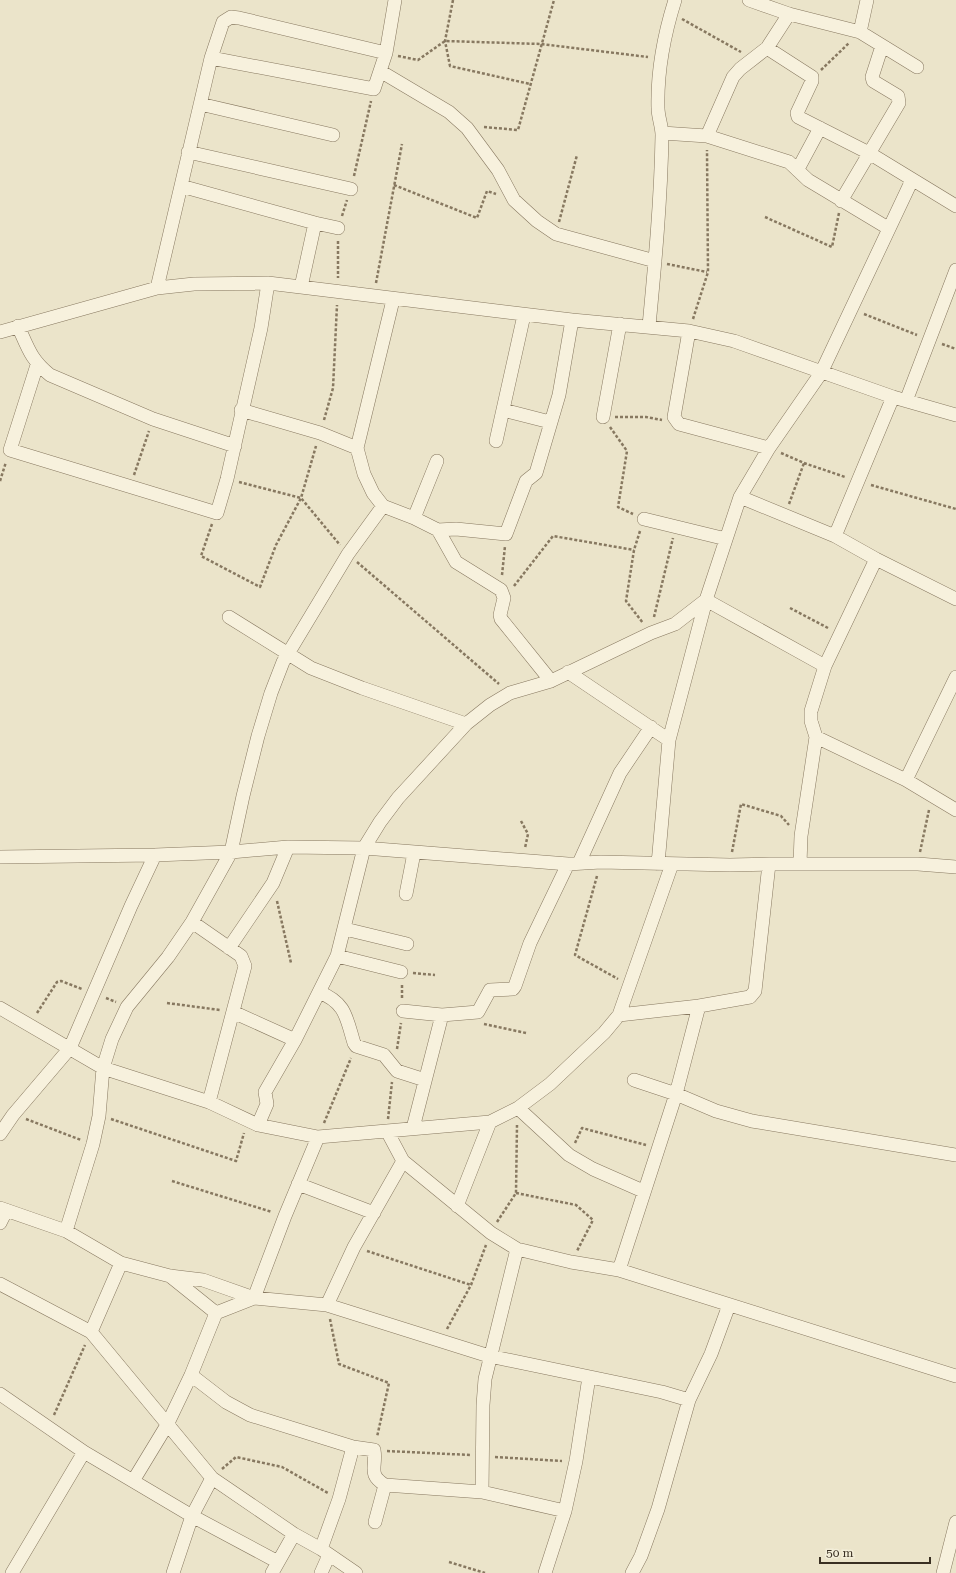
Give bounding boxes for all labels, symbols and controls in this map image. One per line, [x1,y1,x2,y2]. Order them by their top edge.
scale bar [820,1539,930,1565]
text: 50 m [826,1546,853,1560]

